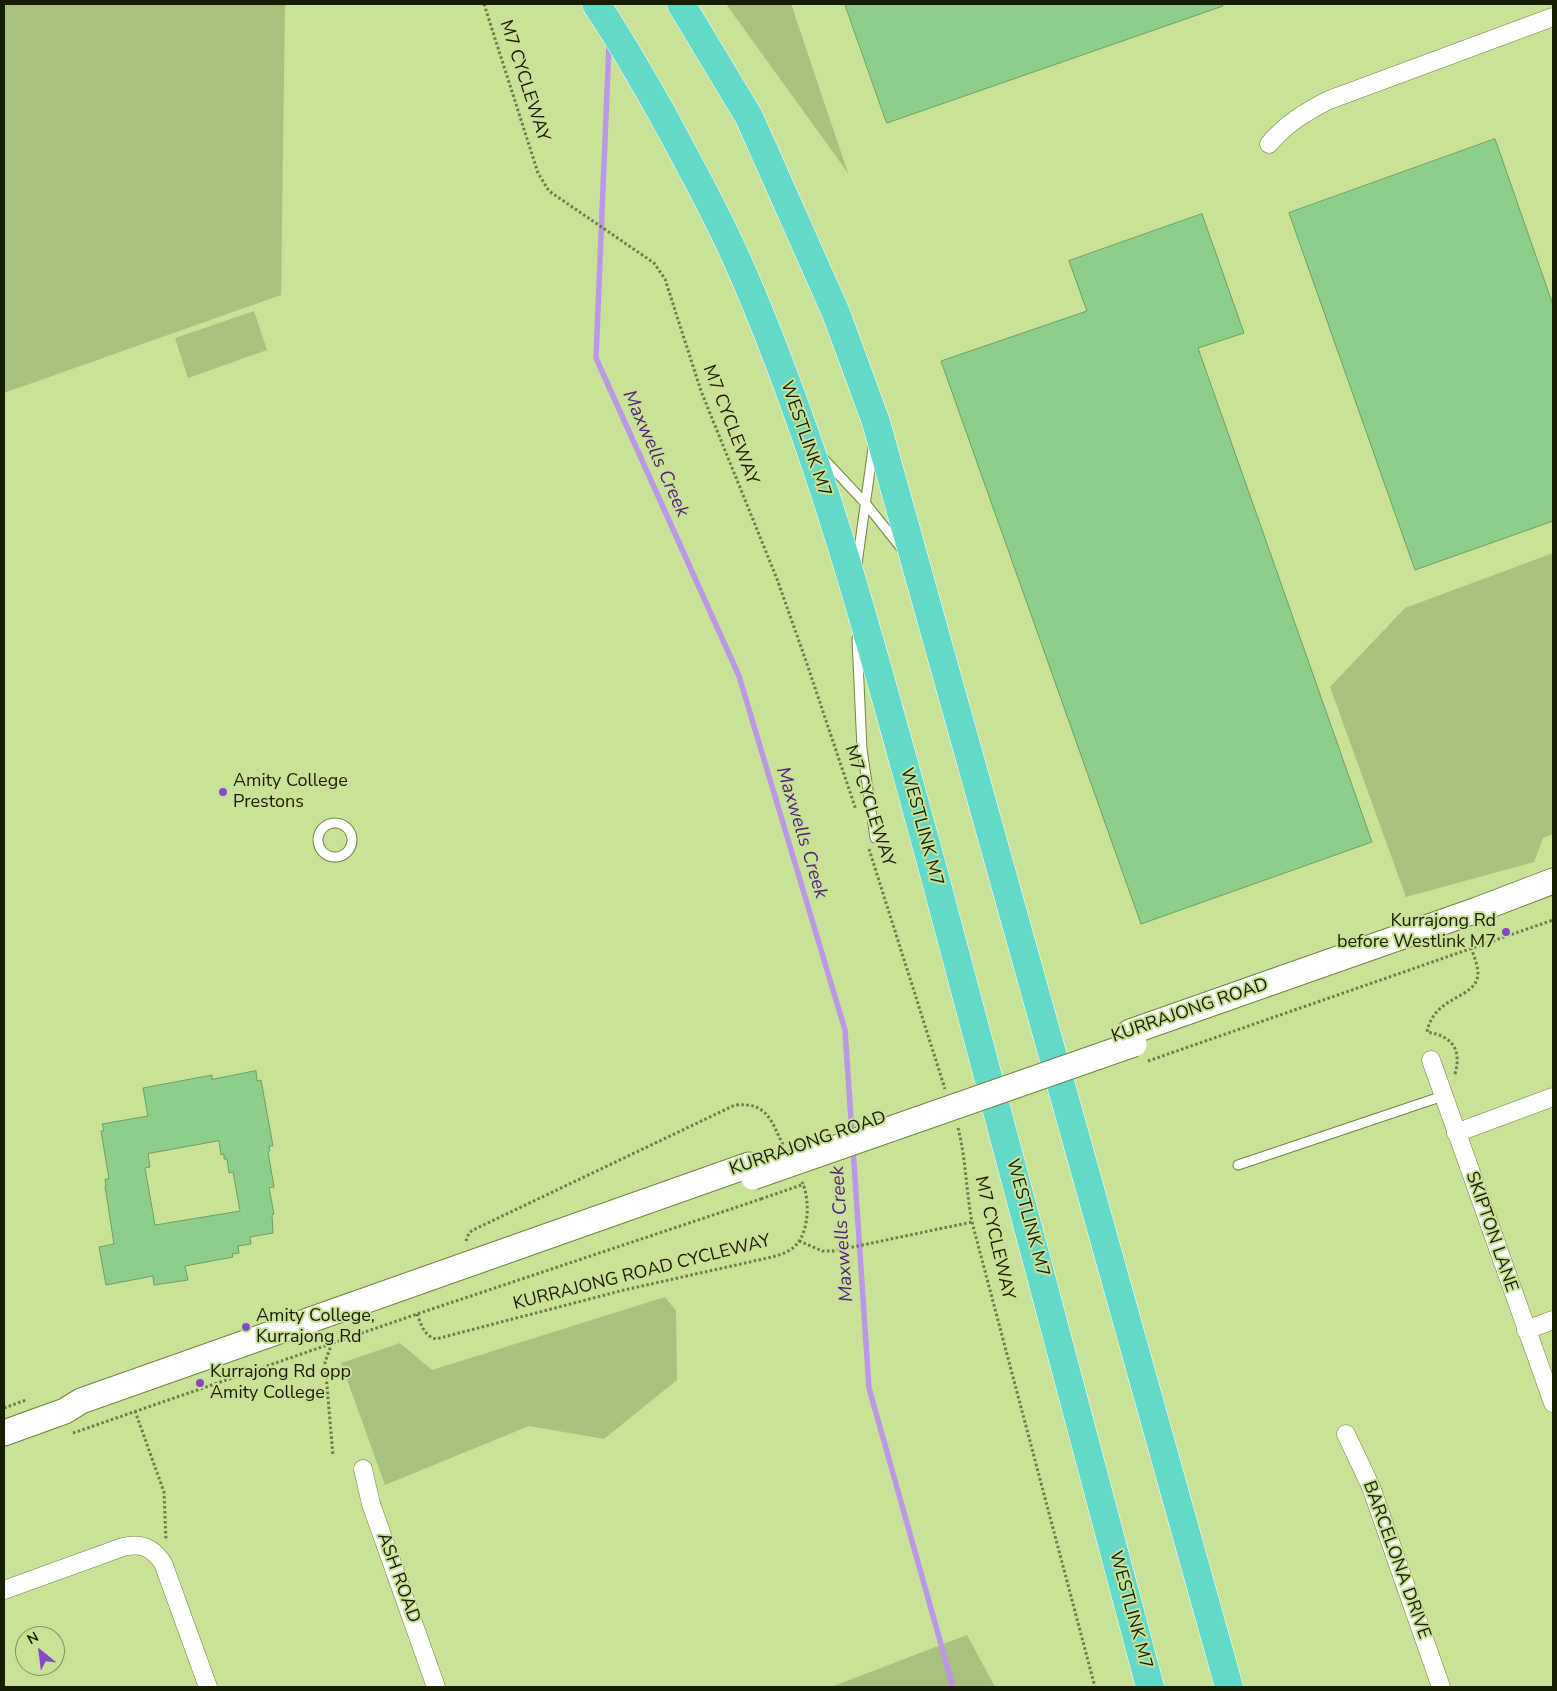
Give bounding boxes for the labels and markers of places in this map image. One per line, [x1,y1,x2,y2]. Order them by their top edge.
place label: Amity College Prestons [233,771,348,814]
marker: Amity College Prestons [217,786,229,798]
place label: Kurrajong Rd before Westlink M7 [1337,911,1496,954]
marker: Kurrajong Rd before Westlink M7 [1500,926,1512,938]
place label: Amity College, Kurrajong Rd [256,1306,375,1348]
marker: Amity College, Kurrajong Rd [240,1321,252,1333]
place label: Kurrajong Rd opp Amity College [210,1362,351,1405]
marker: Kurrajong Rd opp Amity College [194,1377,206,1389]

